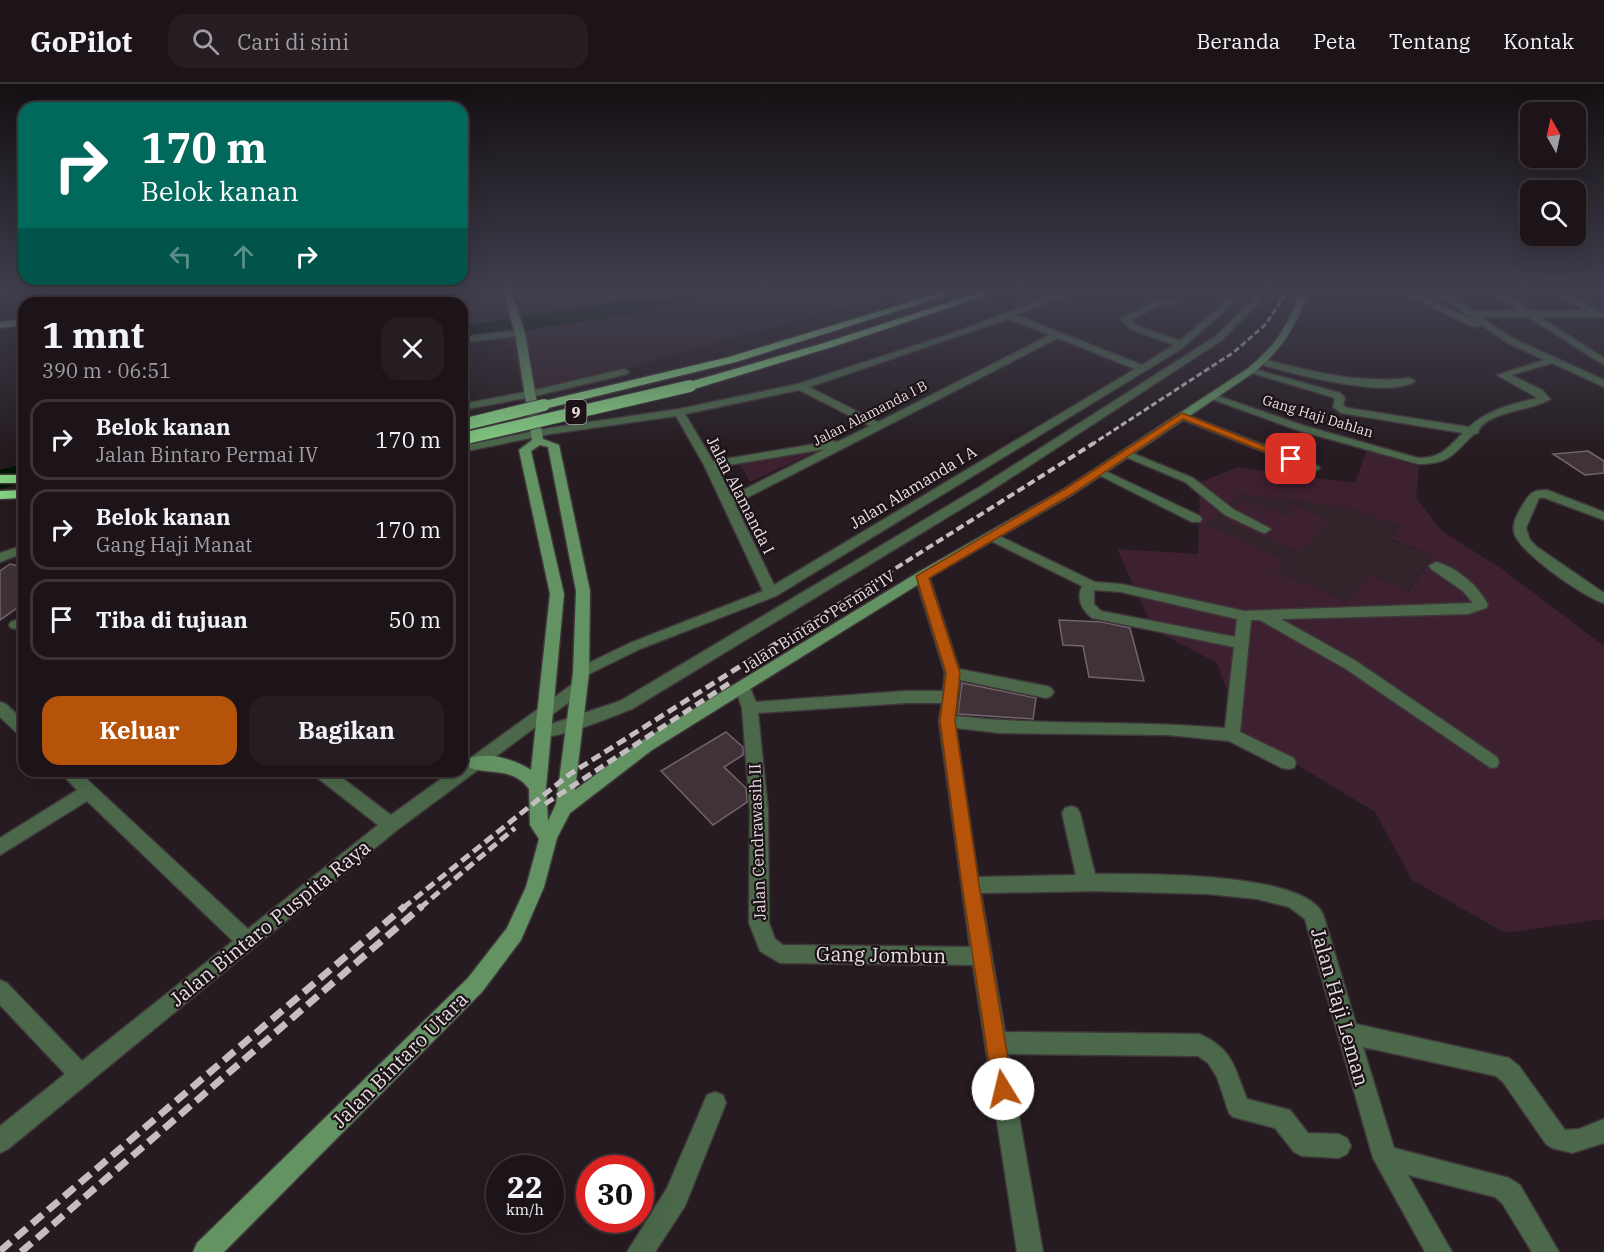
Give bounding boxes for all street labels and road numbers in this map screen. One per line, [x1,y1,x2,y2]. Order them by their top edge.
street label: Jalan Alamanda I B [810,376,930,450]
street label: Gang Haji Dahlan [1260,391,1376,441]
road number: 9 [566,400,586,424]
street label: Jalan Alamanda I [703,433,779,557]
street label: Jalan Alamanda I A [846,441,980,533]
street label: Jalan Bintaro Permai IV [737,565,899,677]
street label: Jalan Cendrawasih II [744,763,770,921]
street label: Jalan Bintaro Puspita Raya [164,833,376,1012]
street label: Jalan Haji Leman [1305,925,1376,1089]
street label: Gang Jombun [816,940,947,969]
street label: Jalan Bintaro Utara [326,986,474,1134]

